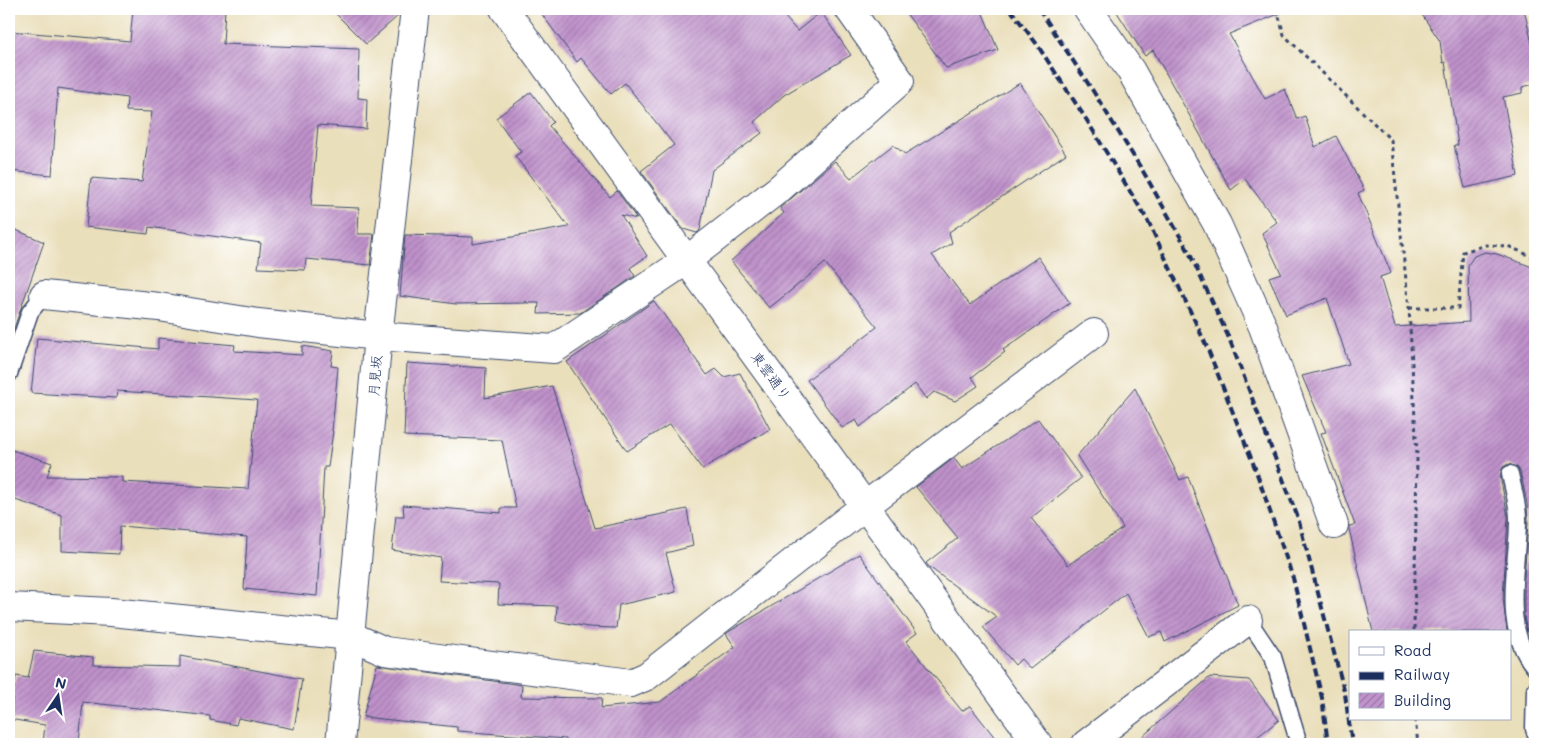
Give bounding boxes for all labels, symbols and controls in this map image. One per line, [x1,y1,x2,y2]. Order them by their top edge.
street label: 東雲通り [747,347,796,404]
street label: 月見坂 [363,354,386,398]
legend [1349,630,1512,720]
text: Road [1394,640,1431,660]
text: Railway [1394,664,1450,684]
north arrow [32,670,82,720]
text: N [54,672,68,693]
text: Building [1394,690,1451,710]

